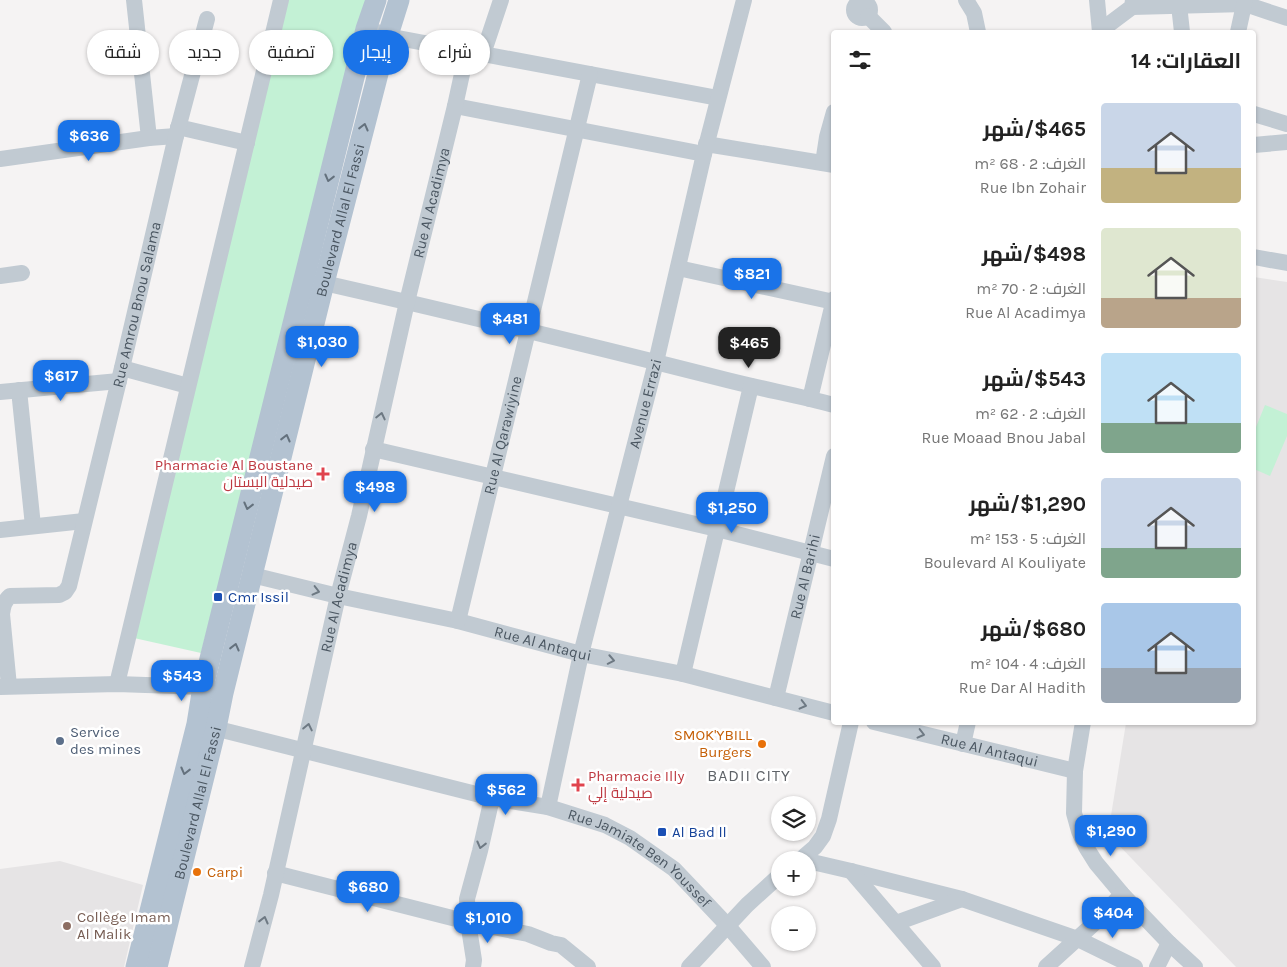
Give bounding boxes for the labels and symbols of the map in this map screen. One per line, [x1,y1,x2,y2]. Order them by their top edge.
pin: $636 [59,120,119,162]
one-way arrow [358,123,369,132]
street label: Boulevard Allal El Fassi [312,142,369,299]
street label: Rue Al Acadimya [409,146,453,260]
one-way arrow [324,174,335,183]
street label: Rue Amrou Bnou Salama [109,220,165,389]
pin: $821 [722,258,782,300]
pin: $481 [480,302,540,345]
pin: $1,030 [281,326,363,368]
pin: $465 [719,326,779,369]
street label: Avenue Errazi [625,357,665,451]
pin: $617 [31,360,91,402]
street label: Rue Al Qarawiyine [480,374,526,496]
one-way arrow [375,411,386,420]
one-way arrow [280,433,291,442]
place label: Pharmacie Al Boustane صيدلية البستان [155,456,313,492]
marker: Pharmacie Al Boustane صيدلية البستان [317,468,329,480]
pin: $498 [345,470,405,513]
pin: $1,250 [691,492,773,534]
one-way arrow [243,502,254,511]
street label: Rue Al Barihi [786,532,824,621]
street label: Rue Al Acadimya [317,540,361,654]
one-way arrow [312,585,321,596]
place label: Cmr Issil [228,588,289,606]
marker: Cmr Issil [212,591,224,603]
street label: Rue Al Antaqui [492,622,593,665]
one-way arrow [229,642,240,651]
one-way arrow [606,654,615,664]
pin: $543 [152,660,212,702]
one-way arrow [799,699,808,710]
place label: Service des mines [70,723,141,758]
one-way arrow [302,723,313,732]
street label: Boulevard Allal El Fassi [170,724,225,882]
place label: SMOK'YBILL Burgers [674,726,752,761]
one-way arrow [917,728,926,739]
street label: Rue Al Antaqui [939,730,1040,771]
marker: Service des mines [54,735,66,747]
marker: SMOK'YBILL Burgers [756,738,768,750]
one-way arrow [180,766,191,775]
district label: BADII CITY [707,766,791,785]
place label: Pharmacie Illy صيدلية إلي [588,767,684,805]
pin: $562 [476,774,536,816]
marker: Pharmacie Illy صيدلية إلي [572,779,584,791]
street label: Rue Jamiate Ben Youssef [565,805,715,912]
pin: $1,290 [1070,814,1152,857]
place label: Al Bad ll [672,823,727,841]
marker: Al Bad ll [656,826,668,838]
one-way arrow [476,841,487,850]
place label: Carpi [207,863,243,881]
marker: Carpi [191,866,203,878]
pin: $680 [338,870,398,913]
pin: $404 [1083,896,1143,939]
pin: $1,010 [447,902,529,944]
place label: Collège Imam Al Malik [77,908,171,943]
one-way arrow [259,916,269,924]
marker: Collège Imam Al Malik [61,920,73,932]

